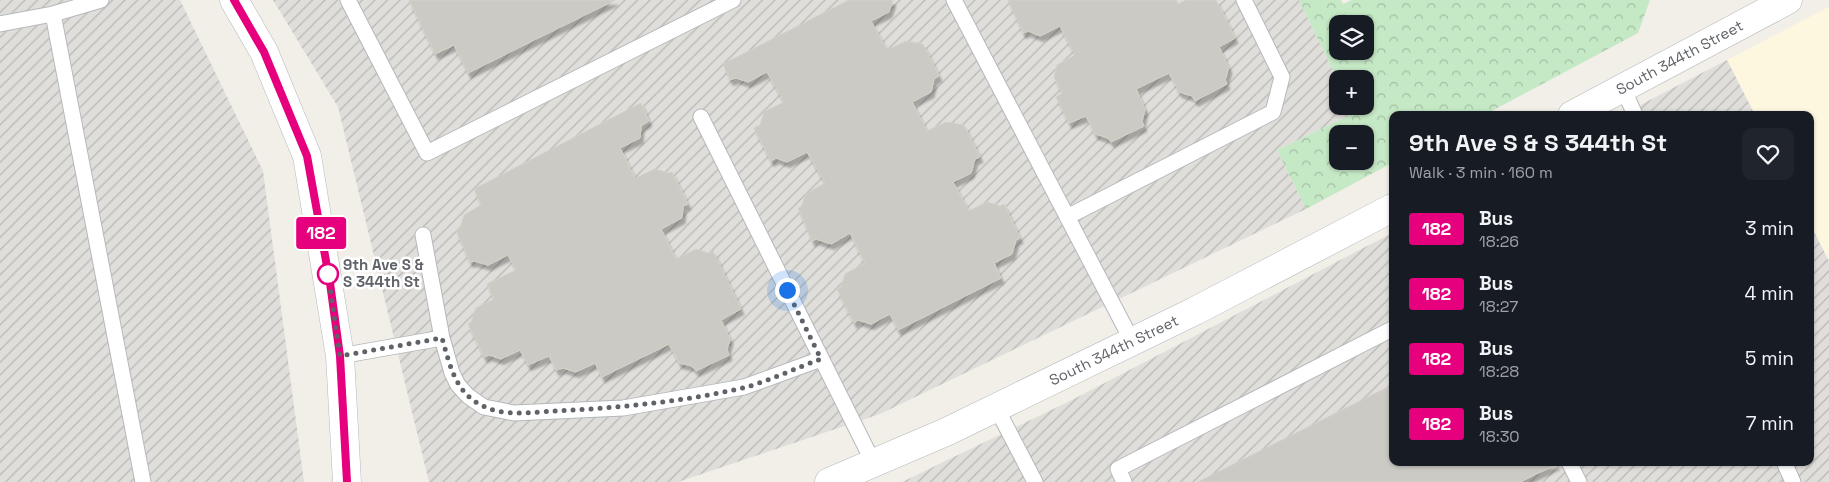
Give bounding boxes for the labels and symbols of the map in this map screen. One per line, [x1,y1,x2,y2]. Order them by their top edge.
street label: South 344th Street [1613,16,1746,99]
line badge: 182 [292,217,350,249]
place label: 9th Ave S & S 344th St [343,255,424,291]
marker: 9th Ave S & S 344th St [317,263,339,285]
your location [775,278,800,303]
street label: South 344th Street [1046,310,1182,389]

